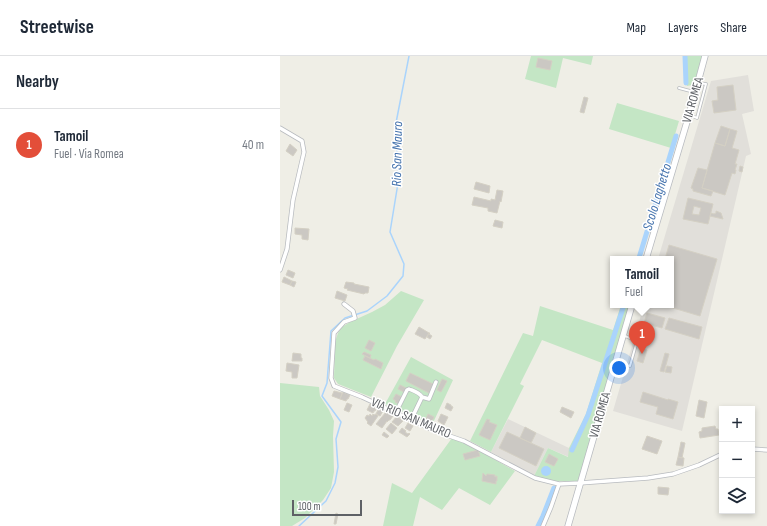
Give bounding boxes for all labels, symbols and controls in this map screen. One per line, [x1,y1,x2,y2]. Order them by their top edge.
text: Streetwise [20,16,94,39]
text: Map [626,19,646,36]
text: Layers [668,19,698,36]
text: Share [720,19,747,36]
text: Nearby [16,72,59,92]
street label: VIA ROMEA [679,75,707,125]
water label: Rio San Mauro [388,121,406,187]
text: Tamoil [54,127,88,146]
text: 1 [26,137,32,153]
text: 40 m [242,137,264,153]
text: Fuel · Via Romea [54,146,124,162]
water label: Scolo Laghetto [639,161,675,232]
popup [610,256,674,308]
text: Tamoil [625,265,659,284]
text: Fuel [625,284,643,300]
pin: 1 [629,321,655,354]
your location [609,358,629,378]
street label: VIA ROMEA [586,390,614,440]
street label: VIA RIO SAN MAURO [369,394,453,442]
map controls [719,406,755,514]
button: + [719,406,755,442]
button: − [719,442,755,478]
button: layers [719,478,755,514]
scale bar [292,498,362,517]
text: 100 m [298,500,320,513]

